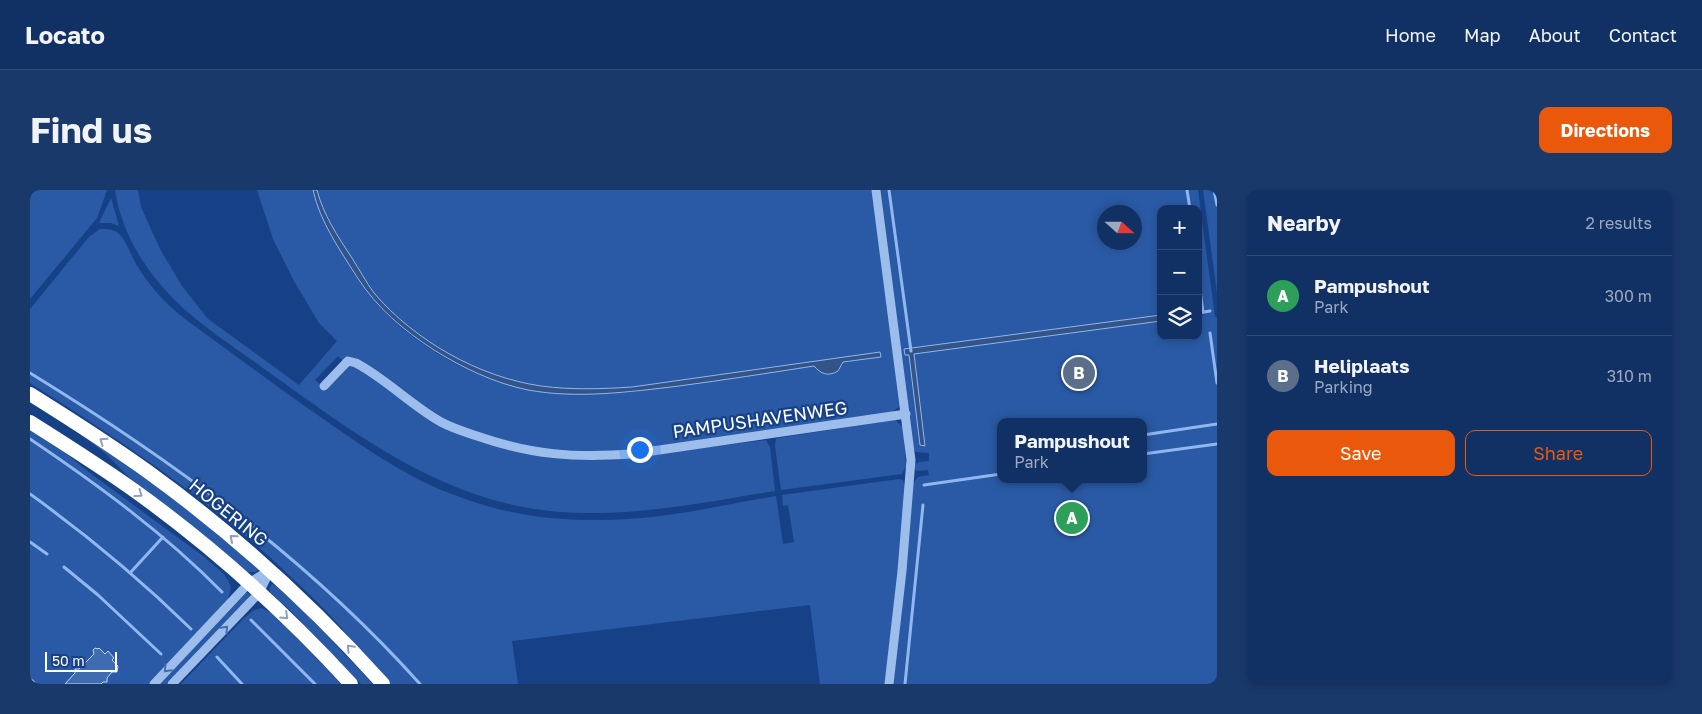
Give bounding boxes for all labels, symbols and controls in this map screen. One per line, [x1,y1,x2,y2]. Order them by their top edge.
text: Locato [25,20,105,49]
text: Home [1385,24,1436,46]
text: Map [1464,24,1501,46]
text: About [1529,24,1581,46]
text: Contact [1609,24,1677,46]
button: Directions [1539,107,1672,153]
text: Find us [30,109,152,151]
north arrow [1097,205,1142,250]
map controls [1157,205,1202,340]
button: + [1157,205,1202,250]
text: Nearby [1267,210,1341,236]
text: 2 results [1586,213,1652,233]
button: − [1157,250,1202,295]
text: Pampushout [1314,274,1430,297]
text: A [1277,286,1289,306]
text: 300 m [1605,286,1652,306]
button: layers [1157,295,1202,340]
text: Park [1314,297,1349,317]
pin: B [1063,354,1095,392]
text: Heliplaats [1314,354,1410,377]
text: B [1277,366,1289,386]
text: 310 m [1607,366,1652,386]
text: Parking [1314,377,1373,397]
street label: PAMPUSHAVENWEG [671,396,849,442]
popup [997,418,1147,483]
text: Pampushout [1014,429,1130,452]
button: Save [1267,430,1455,476]
button: Share [1465,430,1652,476]
your location [627,437,653,463]
one-way arrow [99,438,109,447]
text: Park [1014,452,1049,472]
street label: HOGERING [185,474,273,550]
one-way arrow [133,488,143,497]
pin: A [1056,499,1088,537]
one-way arrow [230,536,239,544]
one-way arrow [279,610,288,619]
one-way arrow [219,626,228,635]
one-way arrow [347,645,356,654]
scale bar [45,649,118,672]
text: 50 m [52,652,85,669]
one-way arrow [164,664,173,673]

